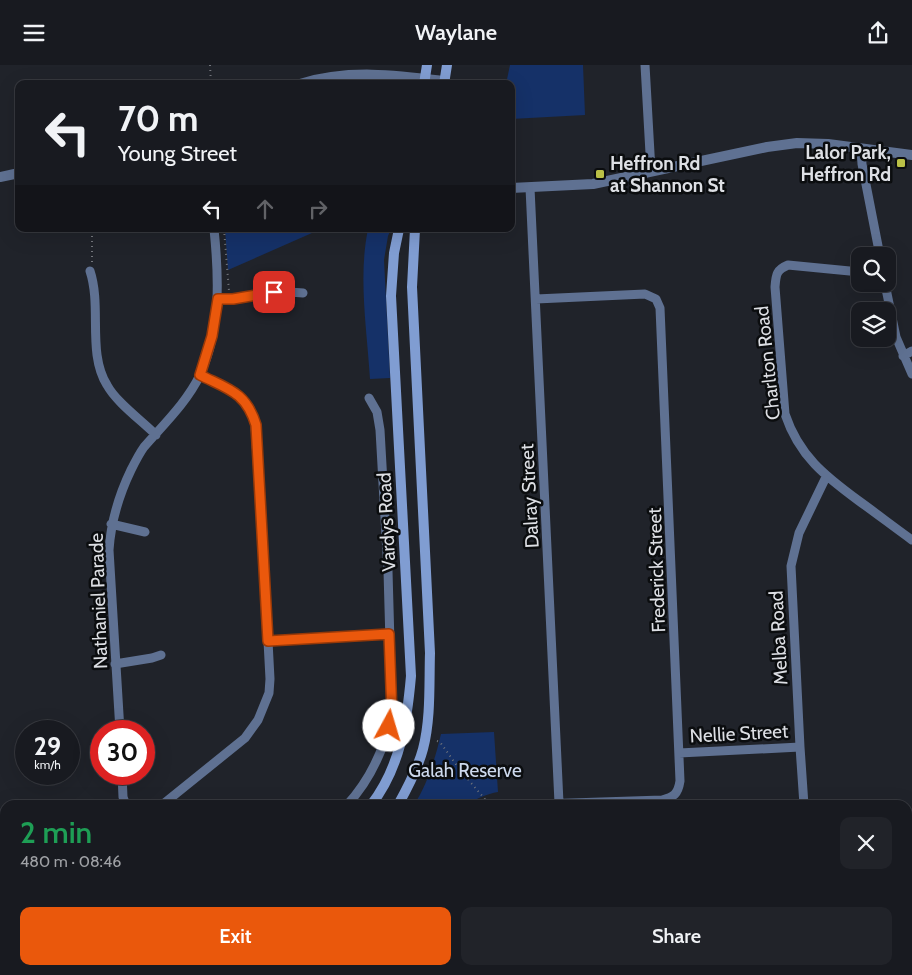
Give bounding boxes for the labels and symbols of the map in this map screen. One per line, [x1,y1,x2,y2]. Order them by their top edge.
place label: Lalor Park, Heffron Rd [801,141,891,186]
place label: Heffron Rd at Shannon St [610,152,725,197]
marker: Lalor Park, Heffron Rd [895,157,907,169]
marker: Heffron Rd at Shannon St [594,168,606,180]
pin [253,271,295,313]
street label: Charlton Road [750,305,785,421]
street label: Dalray Street [515,443,544,549]
street label: Vardys Road [372,472,401,572]
street label: Frederick Street [643,506,670,633]
street label: Nathaniel Parade [85,532,112,669]
street label: Melba Road [765,590,792,686]
position arrow [362,699,414,751]
street label: Nellie Street [689,719,789,748]
speed limit sign: 30 [90,720,155,785]
park label: Galah Reserve [408,759,522,782]

